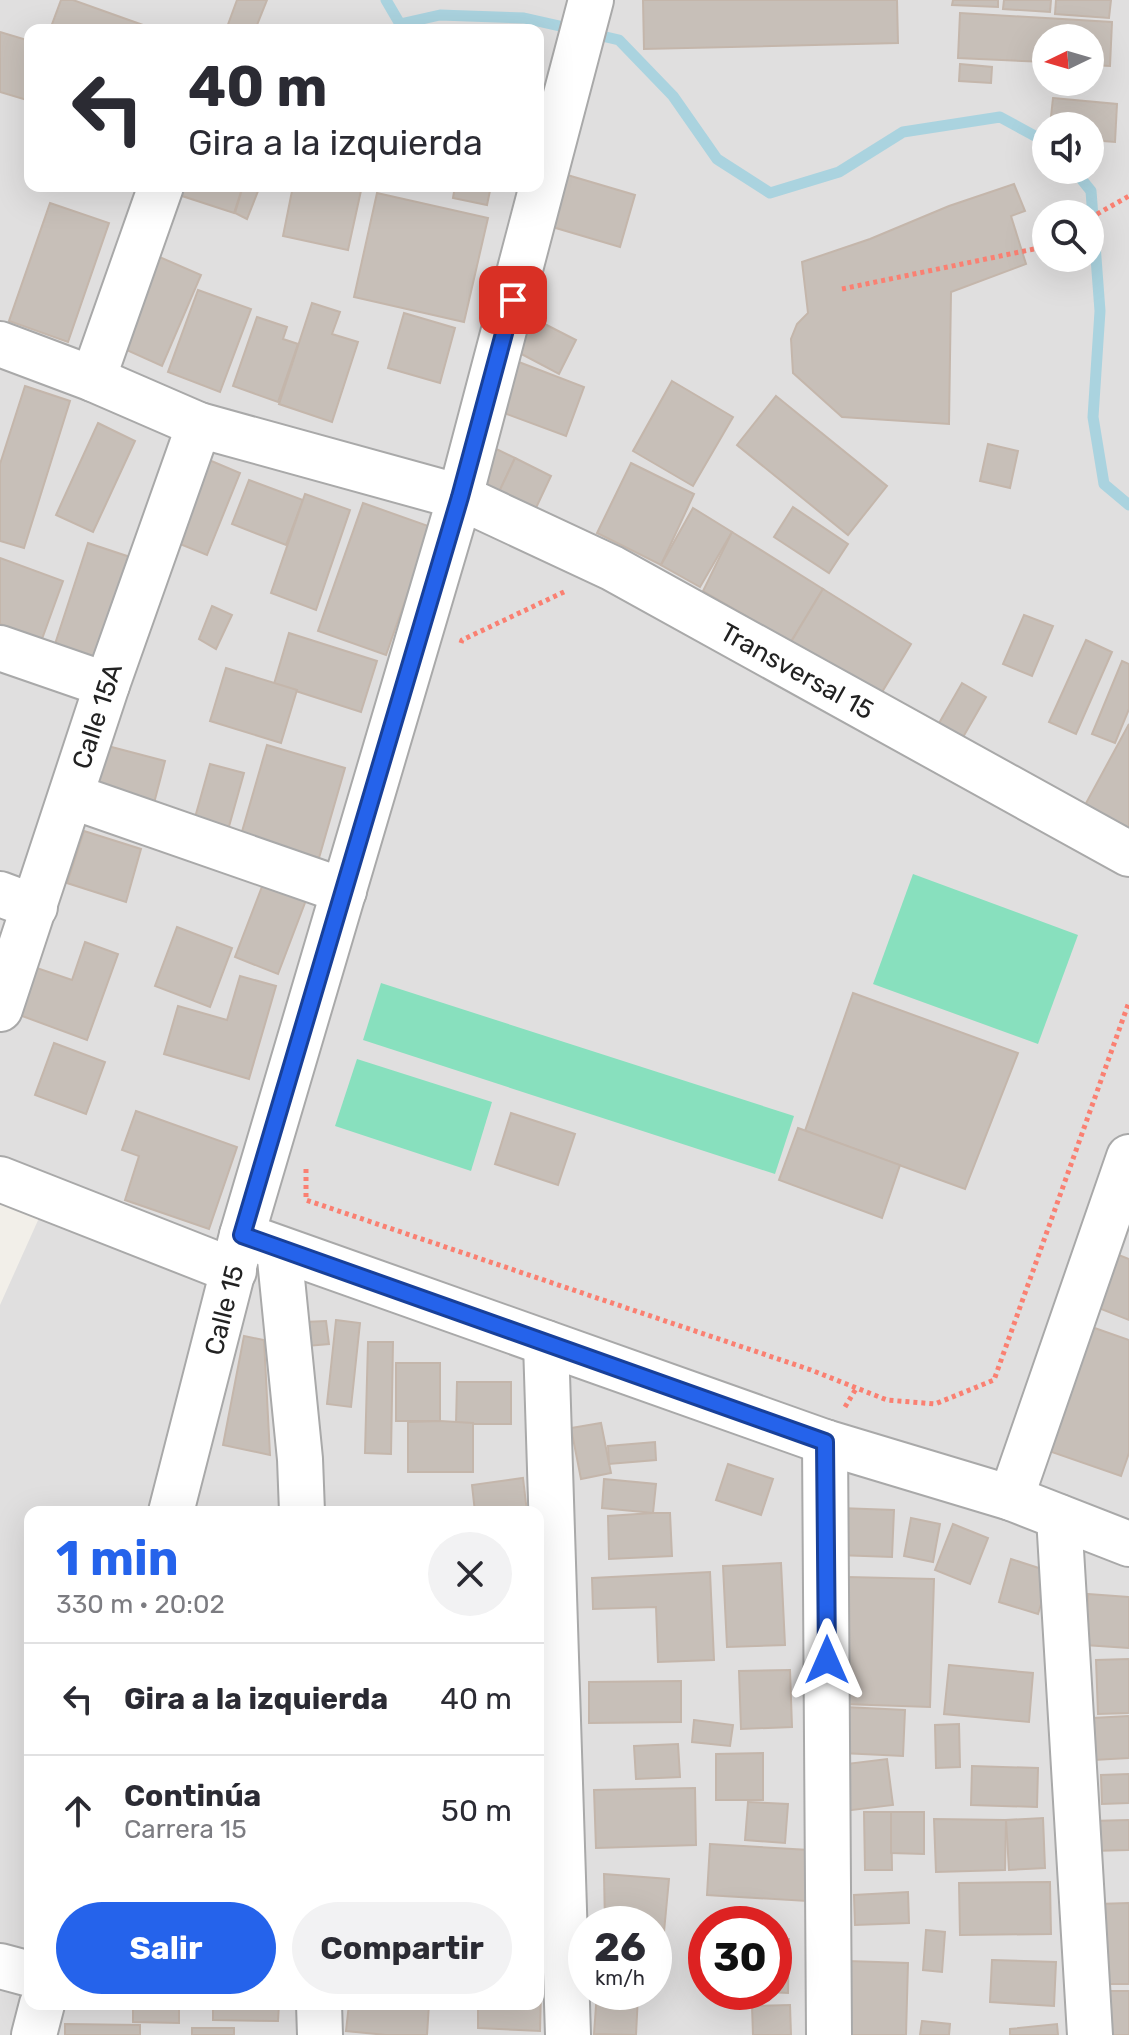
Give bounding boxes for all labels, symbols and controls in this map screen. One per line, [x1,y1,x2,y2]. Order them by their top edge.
north arrow [1032,24,1104,96]
map controls [1032,24,1104,272]
text: 40 m [188,54,328,120]
icon: left [56,56,160,160]
button: sound [1032,112,1104,184]
text: Gira a la izquierda [188,121,483,164]
button: search [1032,200,1104,272]
pin [479,266,547,334]
icon: arrive [491,278,535,322]
street label: Transversal 15 [715,616,879,726]
street label: Calle 15A [66,659,129,773]
street label: Calle 15 [198,1262,251,1358]
text: 1 min [56,1530,179,1587]
button: close [428,1532,512,1616]
text: 330 m · 20:02 [56,1589,225,1620]
position arrow [785,1618,869,1702]
icon: left [56,1677,100,1721]
text: Gira a la izquierda [124,1681,388,1717]
text: 40 m [440,1681,512,1717]
text: Continúa [124,1778,261,1814]
icon: ahead [56,1789,100,1833]
text: 50 m [441,1793,512,1829]
text: Carrera 15 [124,1814,247,1845]
button: Salir [56,1902,276,1994]
button: Compartir [292,1902,512,1994]
speed limit sign: 30 [688,1906,792,2010]
text: 26 [594,1924,646,1971]
text: km/h [595,1966,645,1990]

